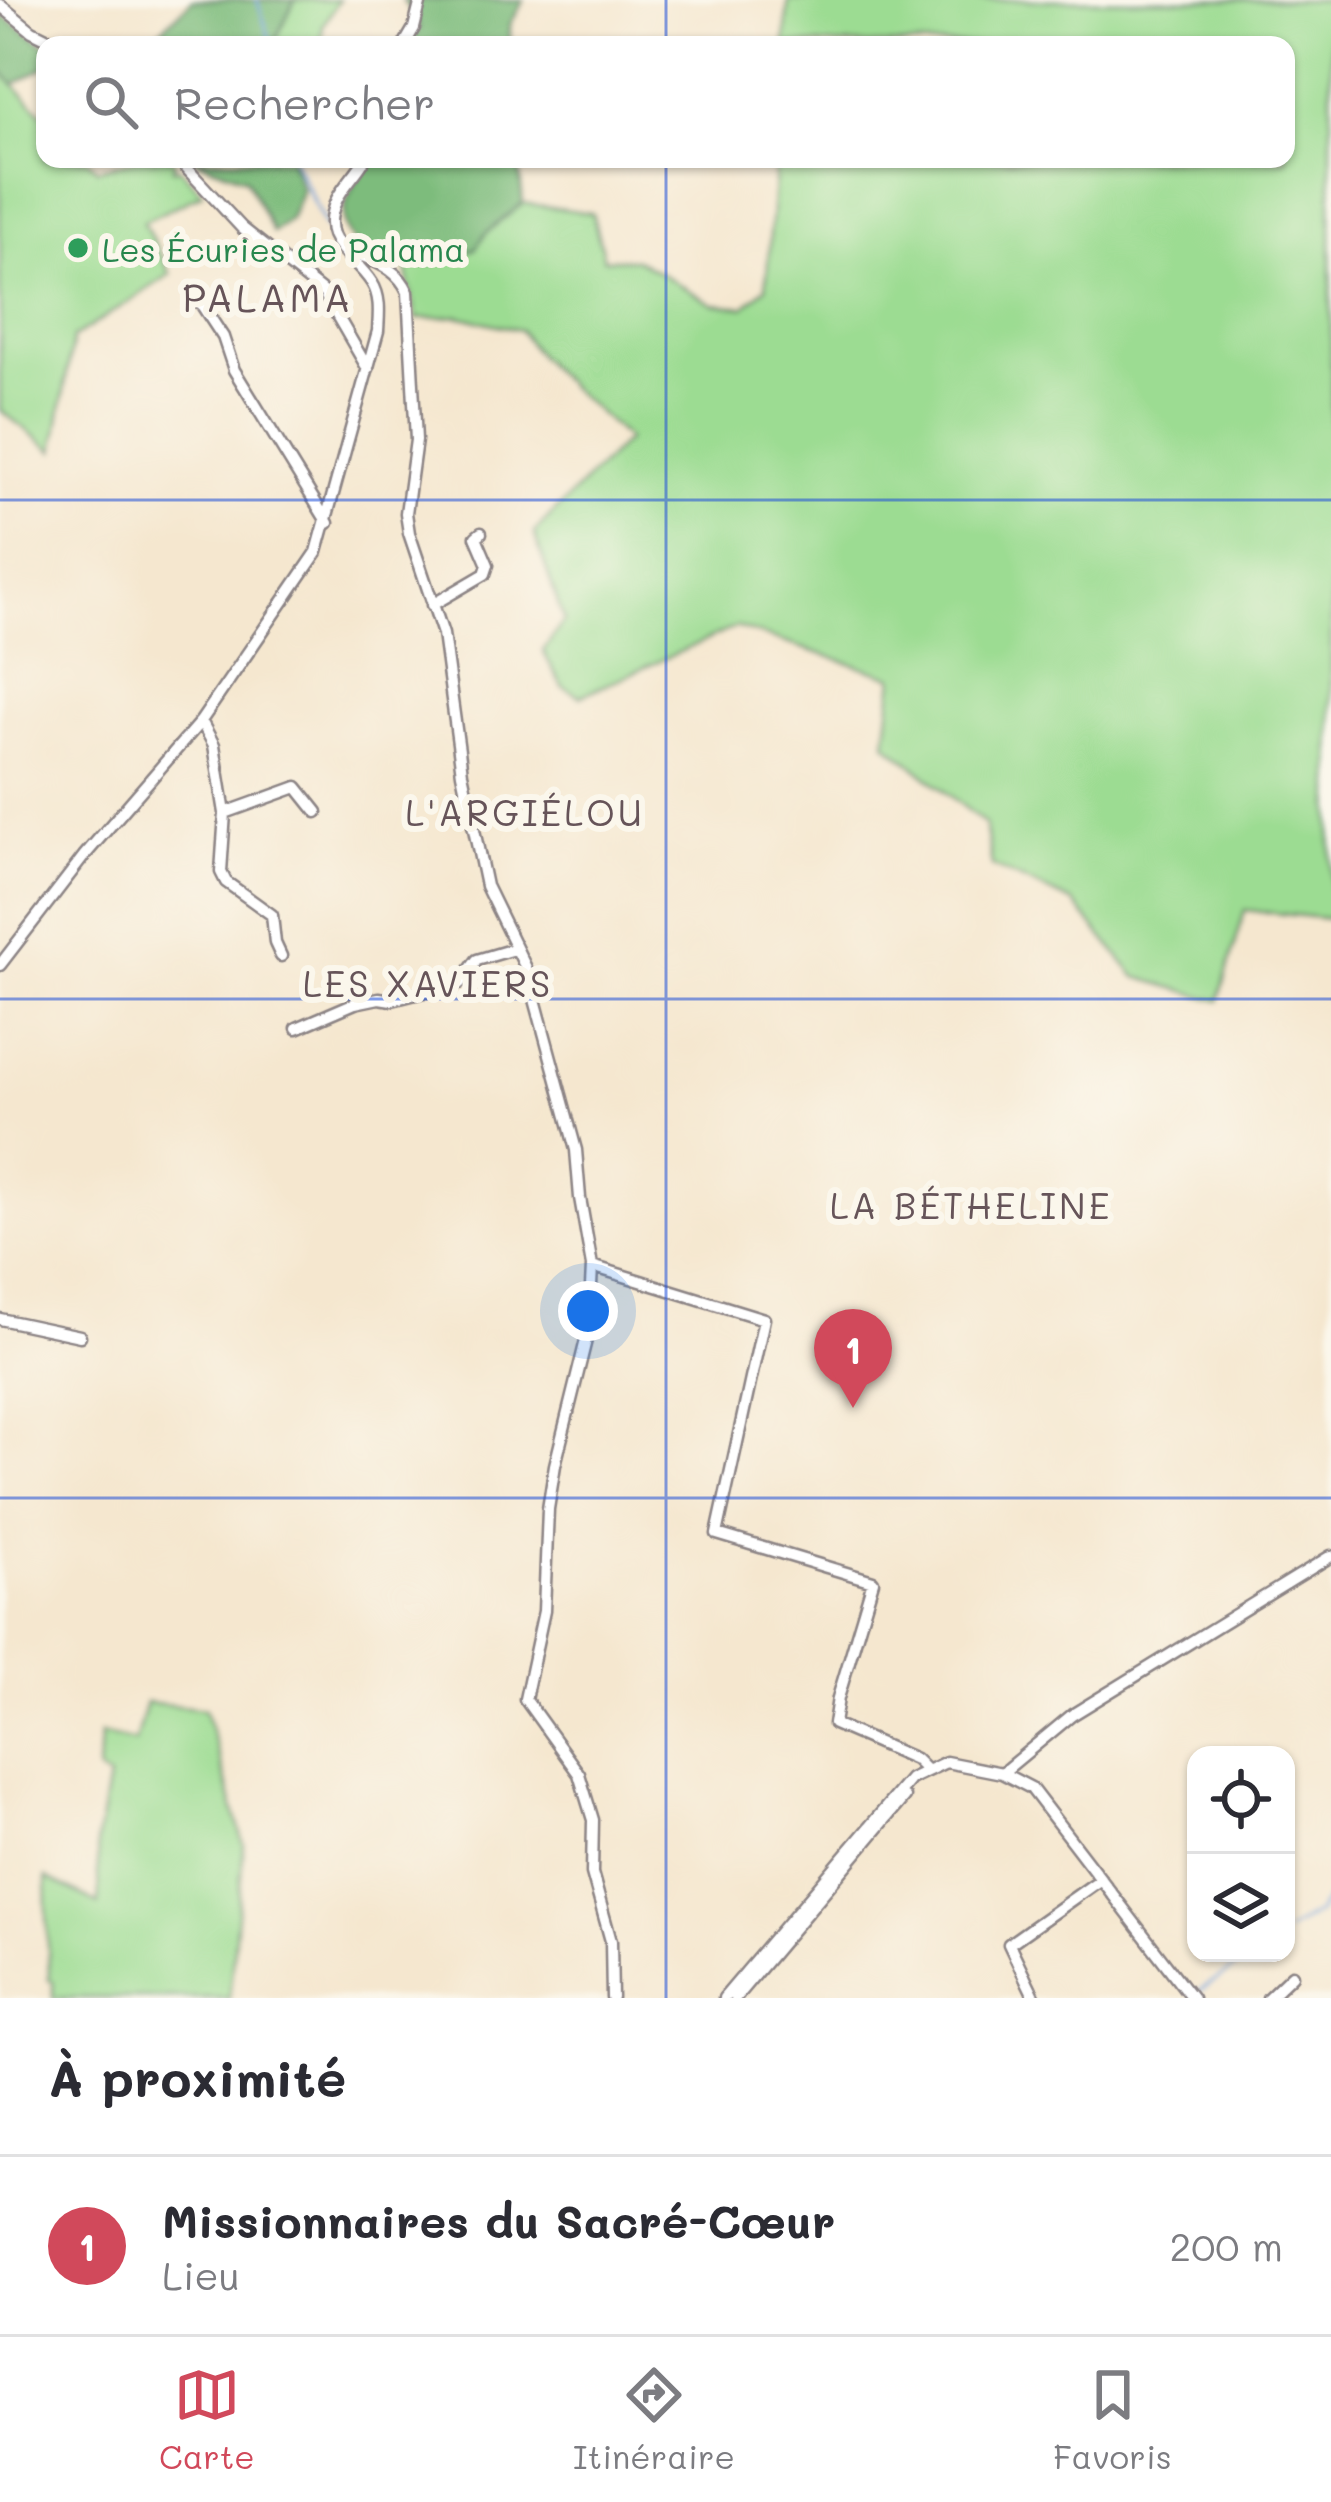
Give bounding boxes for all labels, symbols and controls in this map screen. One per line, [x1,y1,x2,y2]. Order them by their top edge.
search box [36,36,1295,168]
icon: search [78,69,144,135]
text: Rechercher [174,73,435,131]
place label: Les Écuries de Palama [102,227,465,270]
marker: Les Écuries de Palama [65,235,91,261]
district label: PALAMA [182,271,354,322]
district label: L'ARGIÉLOU [405,788,645,835]
district label: LES XAVIERS [303,959,553,1006]
district label: LA BÉTHELINE [830,1181,1112,1228]
your location [558,1281,618,1341]
pin: 1 [814,1309,892,1408]
map controls [1187,1746,1295,1962]
button: locate [1187,1746,1295,1854]
button: layers [1187,1854,1295,1962]
text: À proximité [48,2043,346,2110]
text: Missionnaires du Sacré-Cœur [162,2191,835,2249]
text: 1 [78,2220,96,2271]
text: 200 m [1170,2220,1283,2271]
text: Lieu [162,2249,240,2300]
tab: Carte [159,2362,255,2477]
tab: Itinéraire [573,2362,735,2477]
tab: Favoris [1053,2362,1172,2477]

